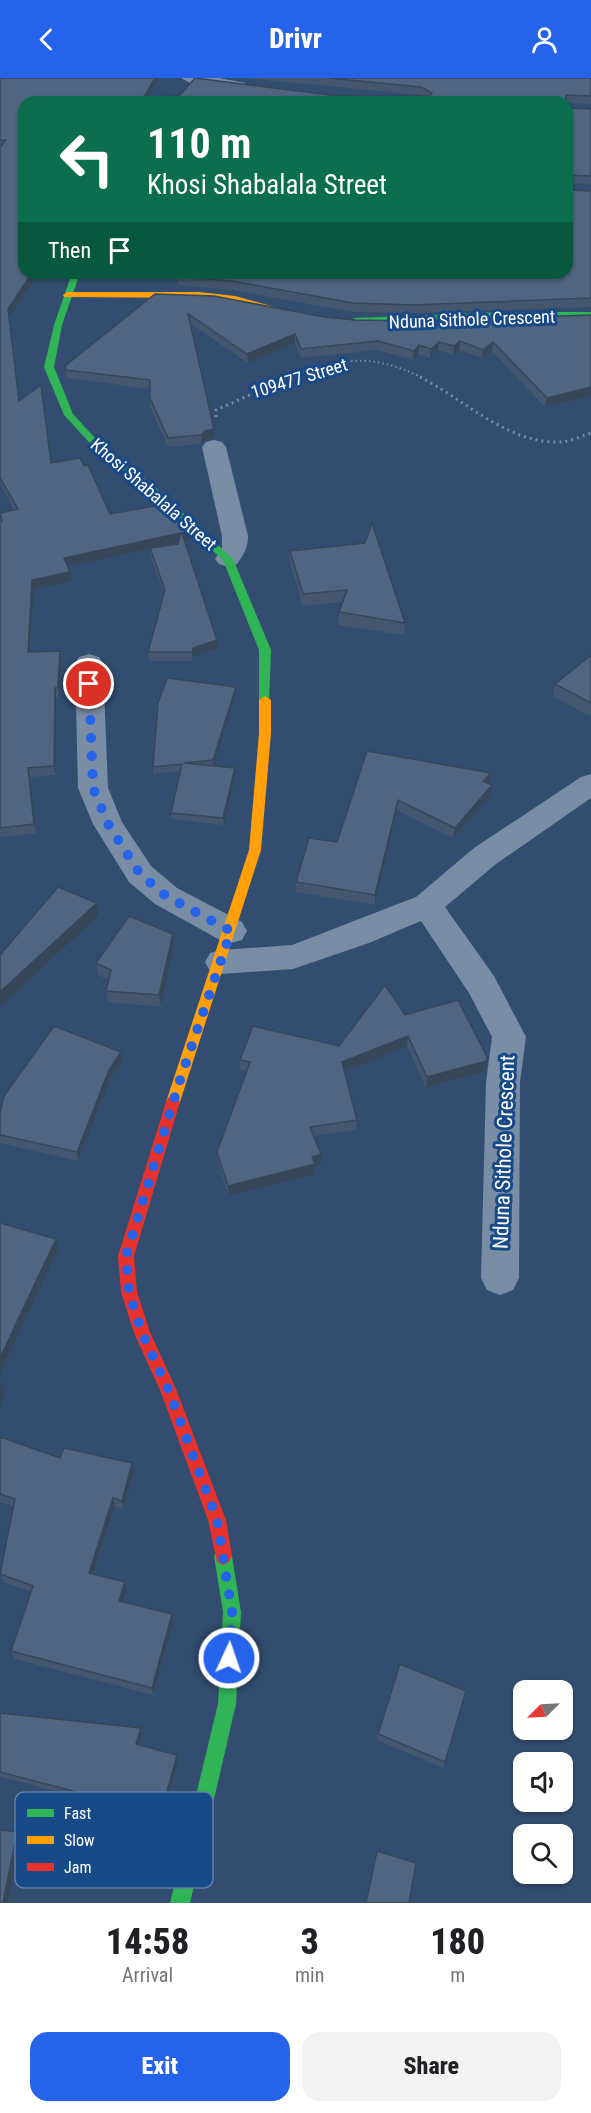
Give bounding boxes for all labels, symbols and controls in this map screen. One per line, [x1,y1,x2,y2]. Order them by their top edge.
icon: back [30,23,63,56]
text: Drivr [269,23,322,55]
icon: person [528,23,561,56]
text: 110 m [147,119,252,168]
icon: left [48,120,126,198]
text: Khosi Shabalala Street [147,169,387,201]
icon: arrive [103,234,136,267]
text: Then [48,238,91,263]
street label: Nduna Sithole Crescent [388,306,556,332]
street label: 109477 Street [248,353,350,403]
street label: Khosi Shabalala Street [87,434,221,554]
pin [63,658,114,709]
icon: arrive [72,667,105,700]
street label: Nduna Sithole Crescent [489,1055,519,1249]
position arrow [197,1626,261,1690]
north arrow [513,1680,573,1740]
map controls [513,1680,573,1884]
button: sound [513,1752,573,1812]
legend [15,1792,213,1888]
text: Fast [64,1804,91,1823]
button: search [513,1824,573,1884]
text: Slow [64,1831,94,1850]
text: Jam [64,1858,91,1877]
text: 14:58 [106,1921,189,1963]
text: 3 [301,1921,319,1963]
text: 180 [430,1921,485,1963]
text: Arrival [122,1963,173,1987]
text: min [295,1963,324,1987]
text: m [450,1963,465,1987]
button: Exit [30,2032,290,2101]
button: Share [302,2032,561,2101]

